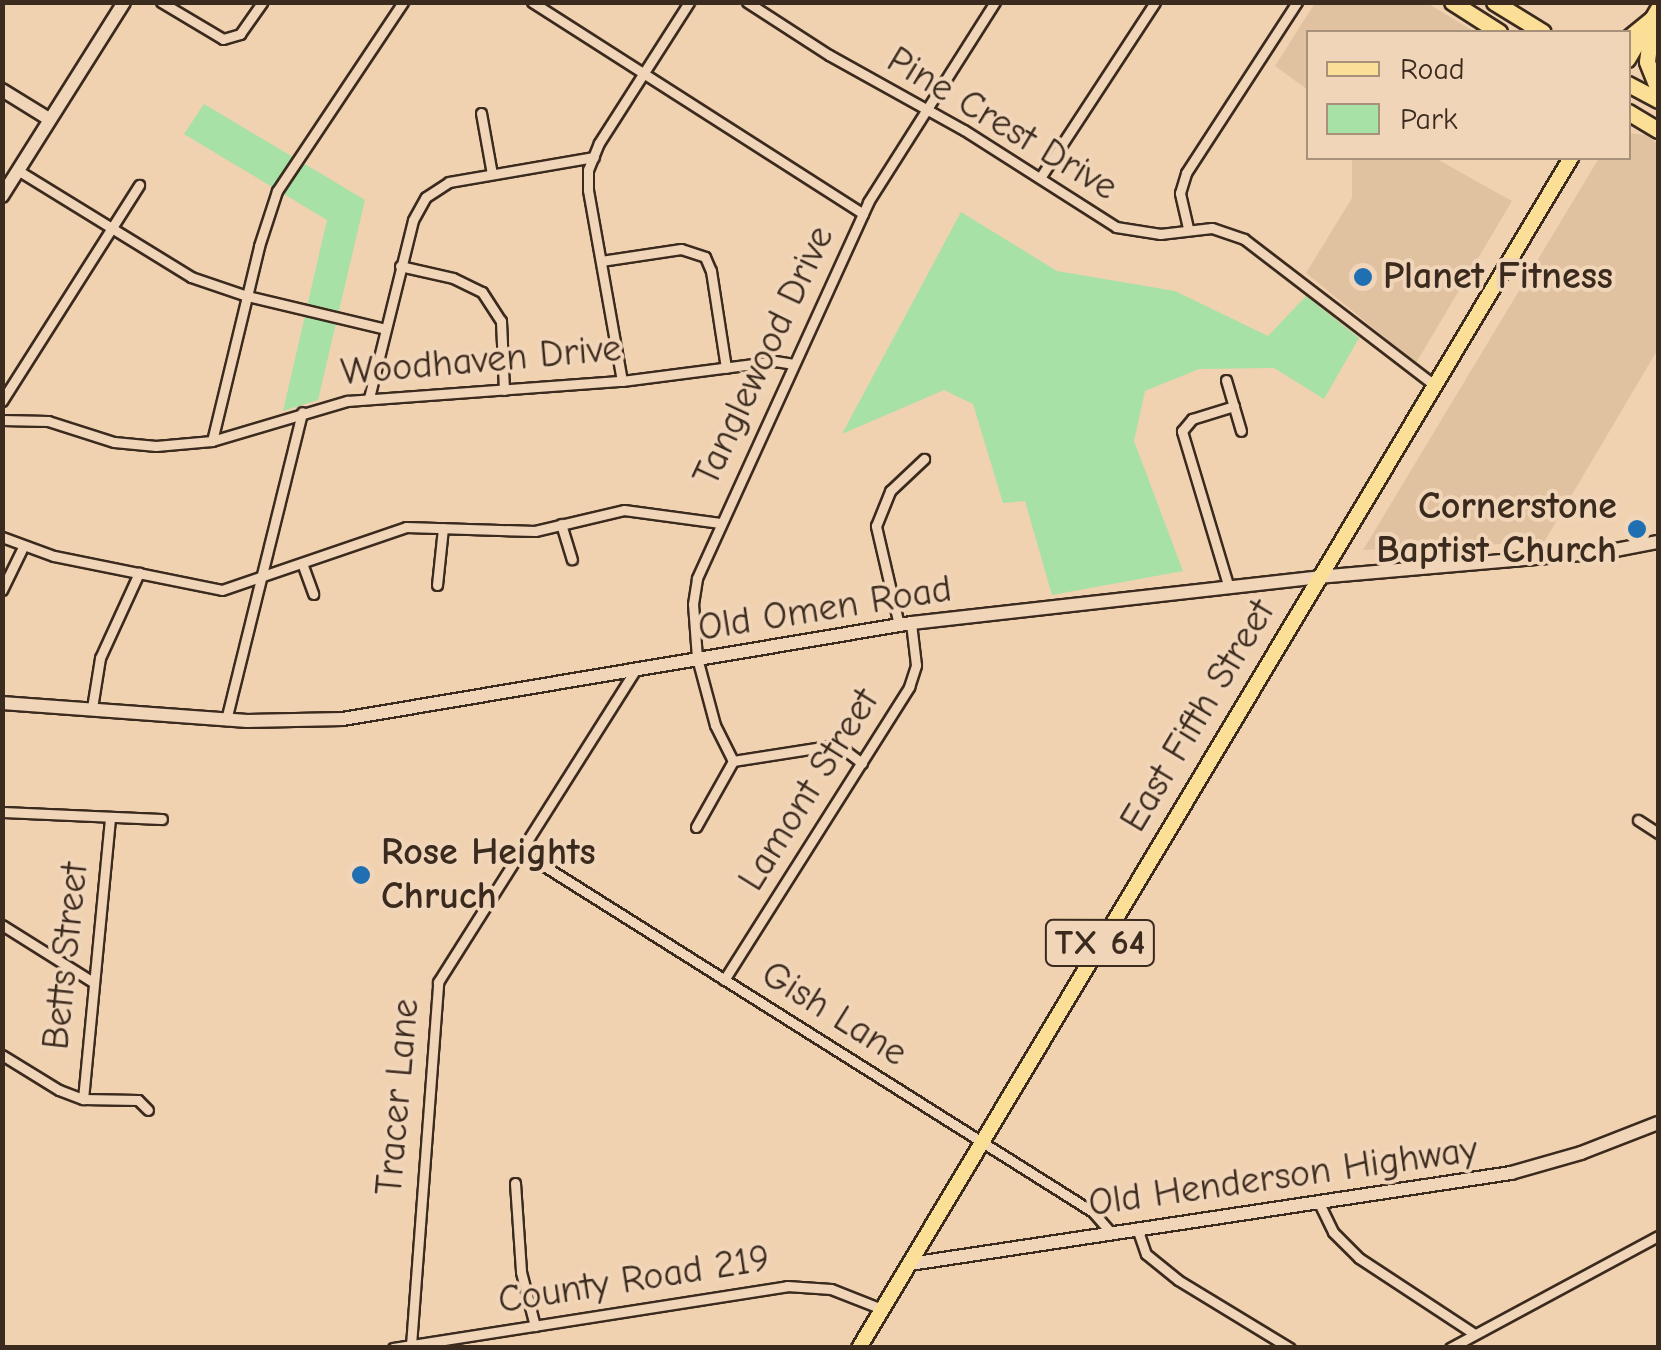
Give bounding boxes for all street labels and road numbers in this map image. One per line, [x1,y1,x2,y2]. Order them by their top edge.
street label: Pine Crest Drive [879,37,1125,211]
street label: Tanglewood Drive [684,219,844,493]
street label: Woodhaven Drive [339,326,623,396]
street label: Old Omen Road [695,566,955,652]
street label: East Fifth Street [1111,592,1285,840]
street label: Lamont Street [729,681,889,899]
street label: Betts Street [33,860,99,1052]
road number: TX 64 [1042,913,1158,973]
street label: Gish Lane [753,952,915,1076]
street label: Tracer Lane [367,997,429,1197]
street label: Old Henderson Highway [1086,1127,1480,1227]
street label: County Road 219 [495,1236,773,1324]

